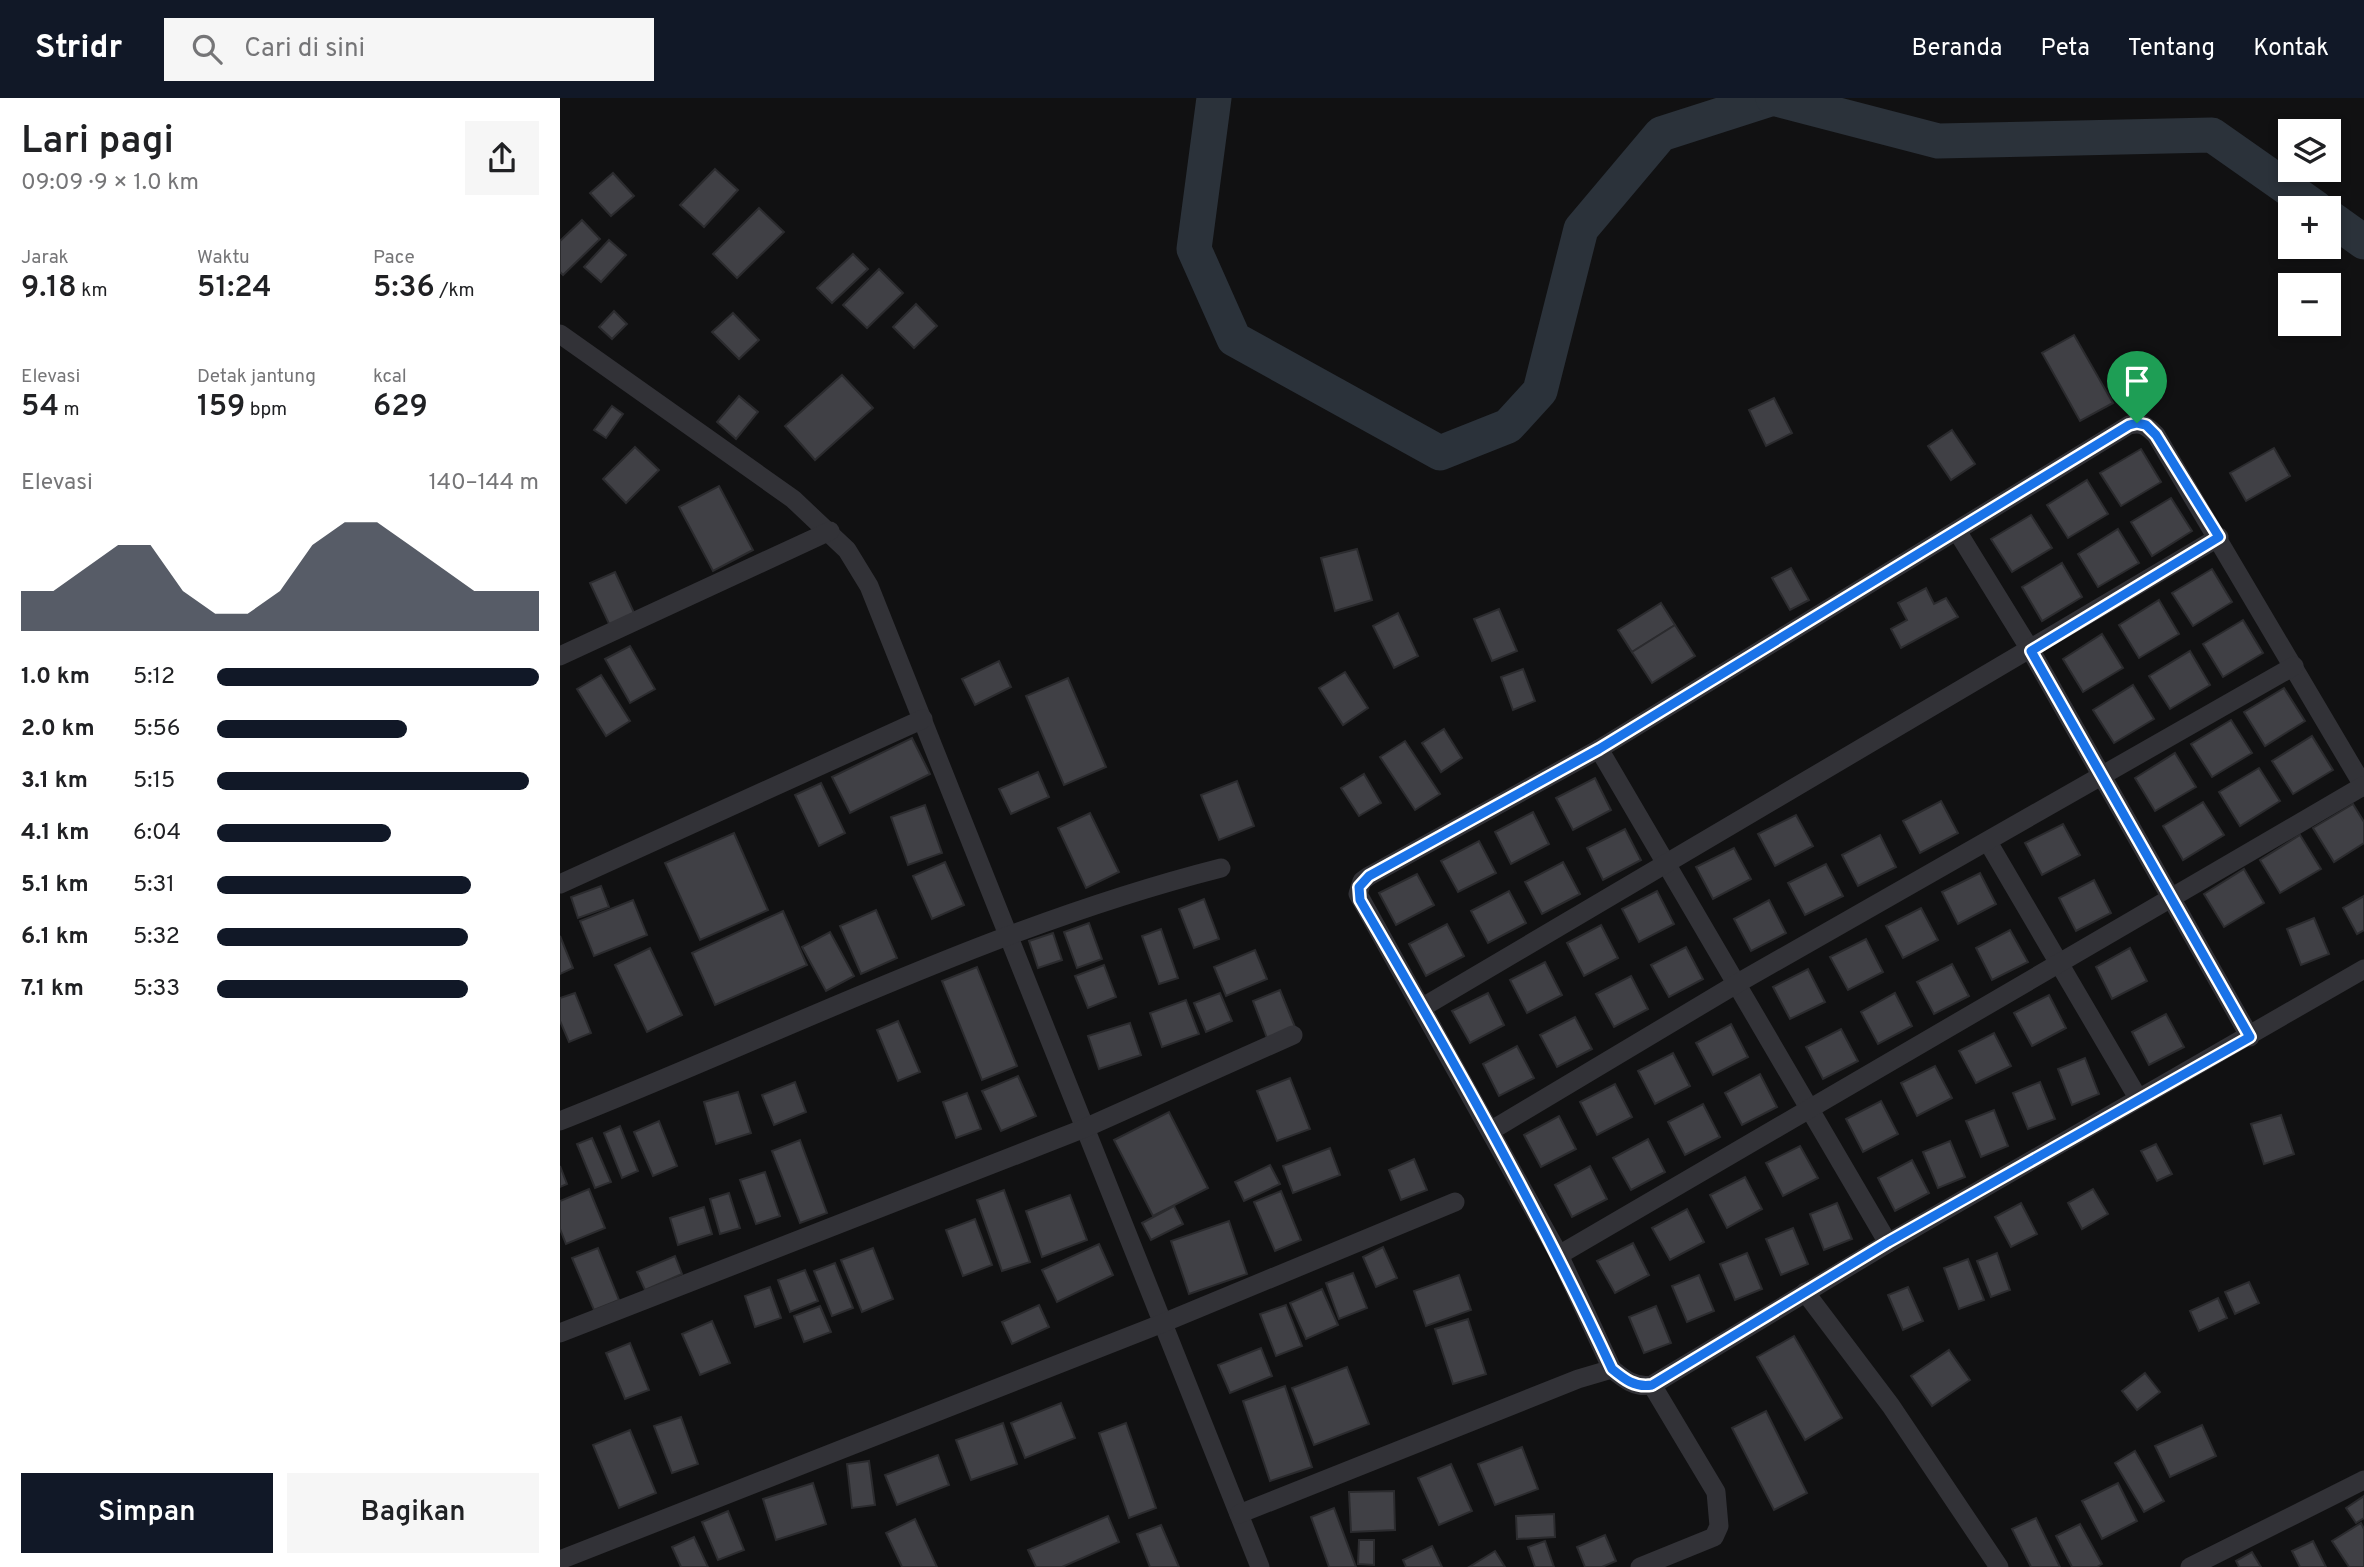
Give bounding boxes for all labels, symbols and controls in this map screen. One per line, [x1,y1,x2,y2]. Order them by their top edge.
search box [164,18,654,81]
text: Stridr [35,28,122,70]
icon: search [188,30,226,68]
text: Cari di sini [244,33,365,66]
text: Beranda [1912,34,2003,64]
text: Peta [2041,34,2090,64]
text: Tentang [2128,34,2215,64]
text: Kontak [2253,34,2329,64]
text: Lari pagi [21,118,174,167]
map controls [2278,119,2341,336]
button: layers [2278,119,2341,182]
button: share [465,121,539,195]
text: 09:09 · 9 × 1.0 km [21,169,199,198]
button: + [2278,196,2341,259]
text: Jarak [21,246,69,270]
text: Waktu [197,246,250,270]
text: Pace [373,246,415,270]
text: 9.18 [21,270,77,307]
text: 51:24 [197,270,272,307]
text: 5:36 [373,270,435,307]
button: − [2278,273,2341,336]
text: km [77,279,108,303]
text: /km [435,279,475,303]
pin [2107,351,2167,423]
icon: arrive [2118,362,2156,400]
text: Elevasi [21,365,80,389]
text: Detak jantung [197,365,316,389]
text: kcal [373,365,407,389]
text: 54 [21,389,59,426]
text: 159 [197,389,245,426]
text: 629 [373,389,428,426]
text: m [59,398,80,422]
text: bpm [245,398,287,422]
text: Elevasi [21,469,93,498]
text: 140–144 m [429,469,539,498]
text: 1.0 km [21,663,90,692]
text: 5:12 [133,663,175,692]
text: 2.0 km [21,715,95,744]
text: 5:56 [133,715,180,744]
text: 3.1 km [21,767,88,796]
text: 5:15 [133,767,175,796]
text: 4.1 km [21,819,89,848]
text: 6:04 [133,819,181,848]
text: 5.1 km [21,871,89,900]
text: 5:31 [133,871,175,900]
text: 6.1 km [21,923,89,952]
text: 5:32 [133,923,180,952]
text: 7.1 km [21,975,84,1004]
text: 5:33 [133,975,180,1004]
button: Simpan [21,1473,273,1553]
button: Bagikan [287,1473,539,1553]

